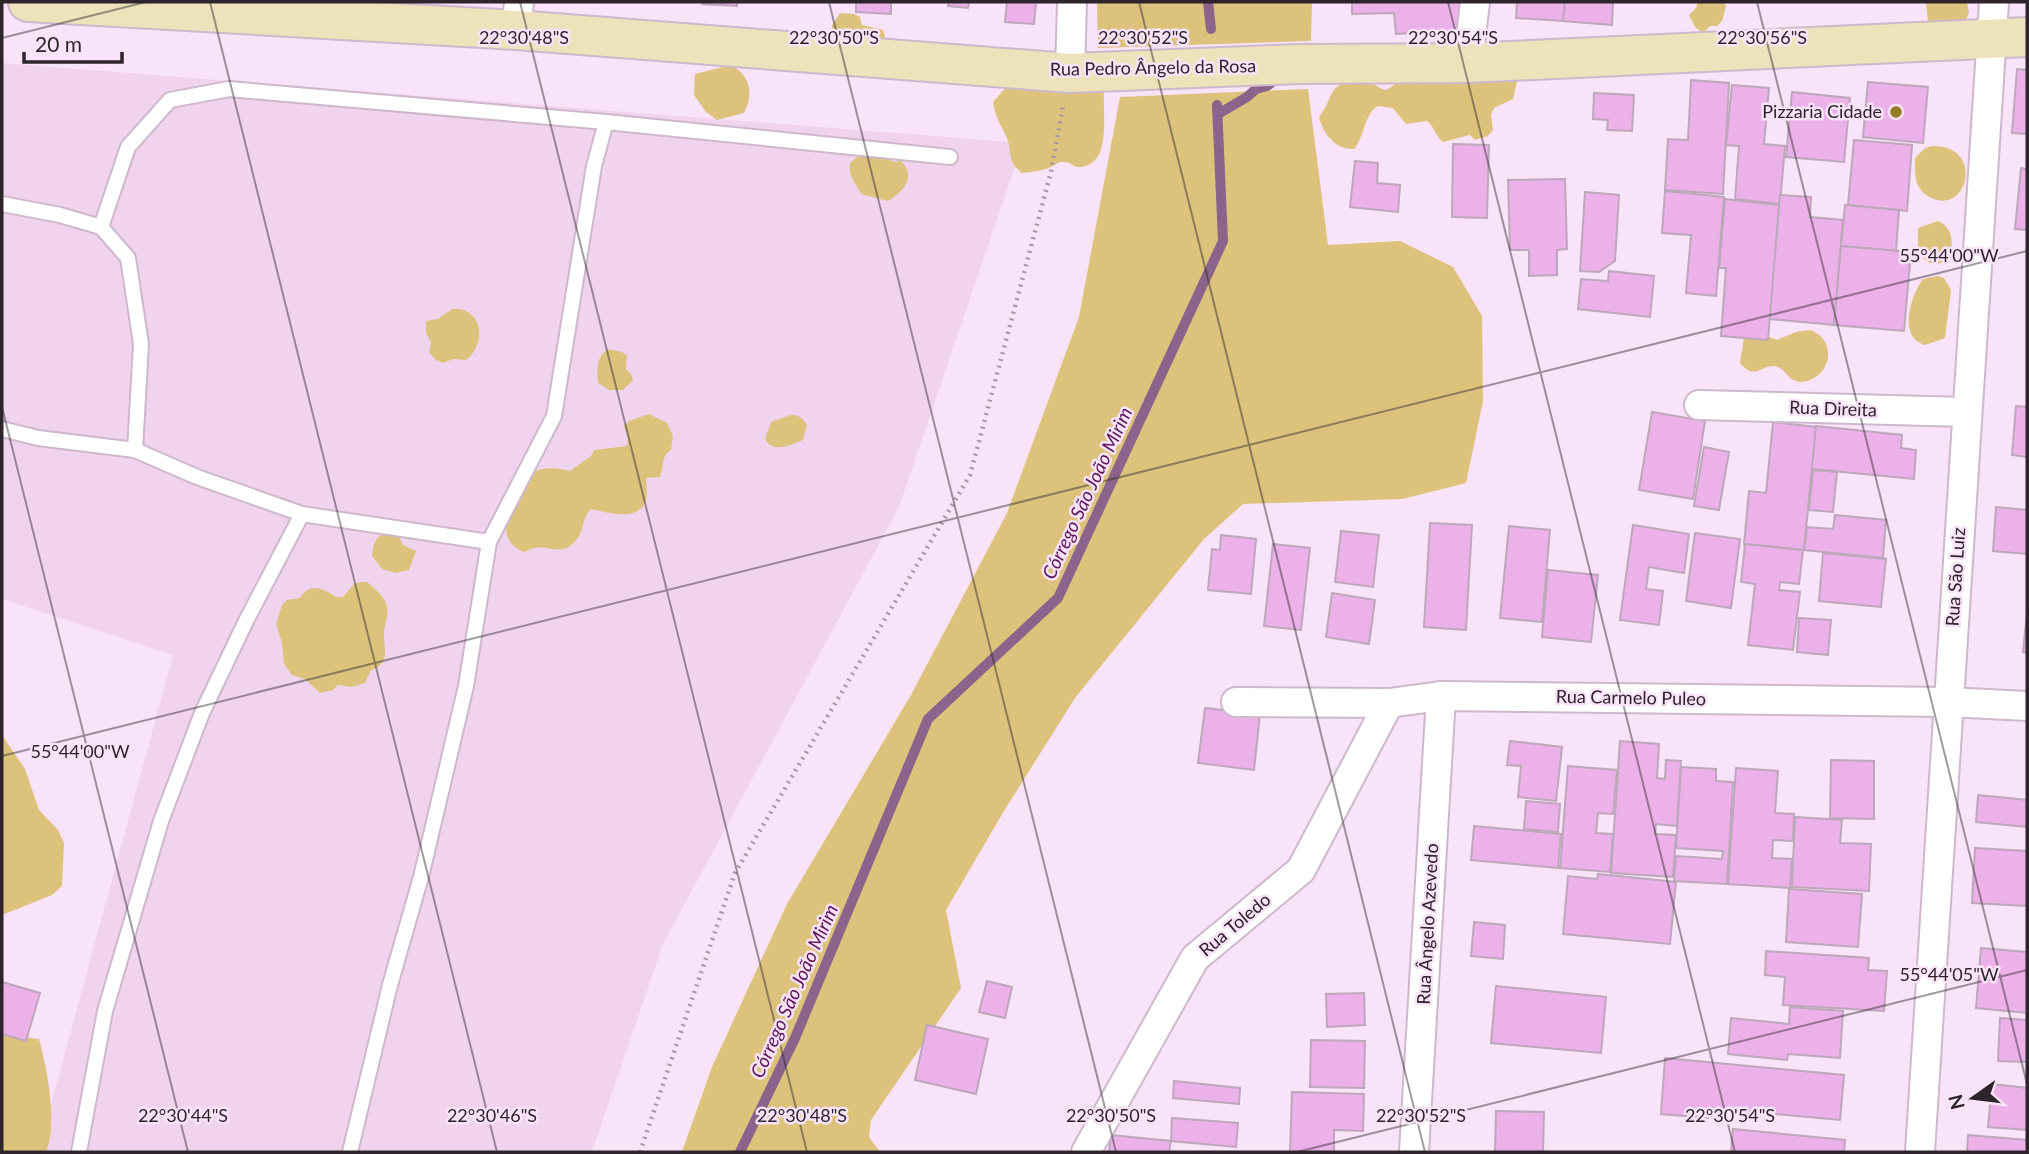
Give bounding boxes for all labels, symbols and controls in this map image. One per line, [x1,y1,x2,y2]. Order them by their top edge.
scale bar [24,21,122,65]
text: 22°30'48"S [479,26,569,48]
text: 22°30'50"S [789,26,879,48]
text: 22°30'52"S [1098,26,1188,48]
text: 22°30'54"S [1408,26,1498,48]
text: 22°30'56"S [1717,26,1807,48]
text: 20 m [35,31,82,56]
street label: Rua Pedro Ângelo da Rosa [1050,54,1256,80]
place label: Pizzaria Cidade [1762,100,1882,122]
marker: Pizzaria Cidade [1888,104,1904,120]
text: 55°44'00"W [1899,244,1999,266]
street label: Rua Direita [1789,395,1877,421]
water label: Córrego São João Mirim [1037,403,1137,583]
street label: Rua São Luiz [1941,527,1969,627]
street label: Rua Carmelo Puleo [1556,685,1706,709]
text: 55°44'00"W [30,740,130,762]
street label: Rua Ângelo Azevedo [1412,843,1442,1005]
street label: Rua Toledo [1194,888,1275,961]
water label: Córrego São João Mirim [745,901,842,1081]
text: 55°44'05"W [1899,963,1999,985]
north arrow [1938,1063,2008,1133]
text: N [1943,1092,1969,1112]
text: 22°30'44"S [138,1104,228,1126]
text: 22°30'46"S [447,1104,537,1126]
text: 22°30'48"S [757,1104,847,1126]
text: 22°30'50"S [1066,1104,1156,1126]
text: 22°30'52"S [1376,1104,1466,1126]
text: 22°30'54"S [1685,1104,1775,1126]

